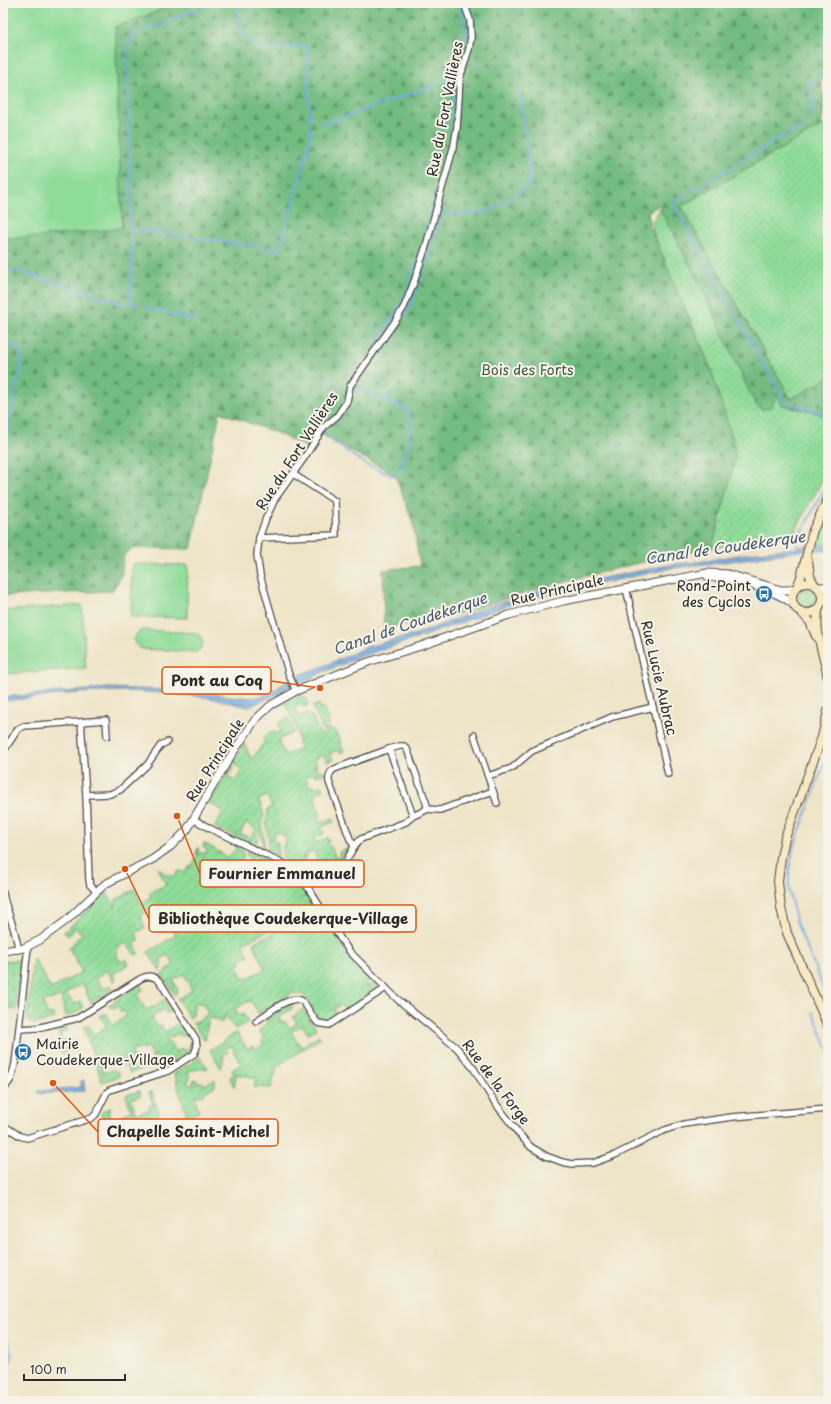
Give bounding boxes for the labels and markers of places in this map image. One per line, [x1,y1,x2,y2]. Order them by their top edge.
place label: Rond-Point des Cyclos [676,575,751,612]
bus stop icon: Rond-Point des Cyclos [754,584,774,604]
callout: Pont au Coq [162,667,271,694]
callout: Fournier Emmanuel [200,860,364,887]
callout: Bibliothèque Coudekerque-Village [149,905,416,932]
place label: Mairie Coudekerque-Village [36,1033,174,1070]
bus stop icon: Mairie Coudekerque-Village [13,1042,33,1062]
callout: Chapelle Saint-Michel [98,1119,278,1146]

